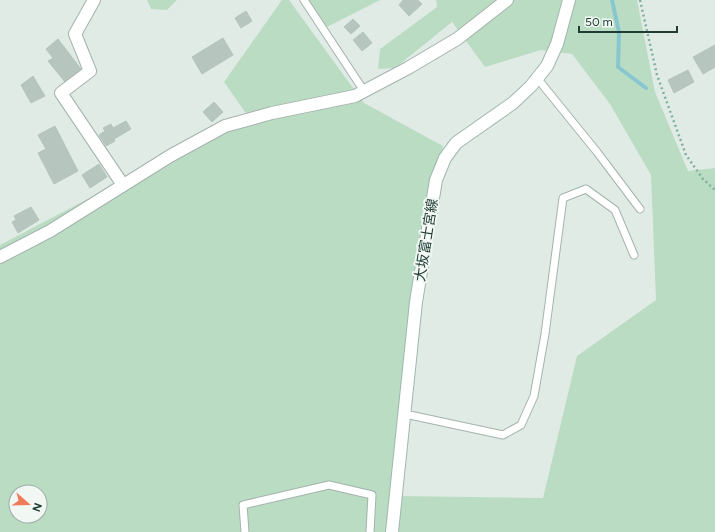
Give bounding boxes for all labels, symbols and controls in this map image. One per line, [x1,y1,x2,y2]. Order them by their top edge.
scale bar [579,8,677,34]
text: 50 m [585,15,613,29]
street label: 大坂富士宮線 [412,197,441,283]
north arrow [8,484,48,524]
text: N [29,501,44,513]

